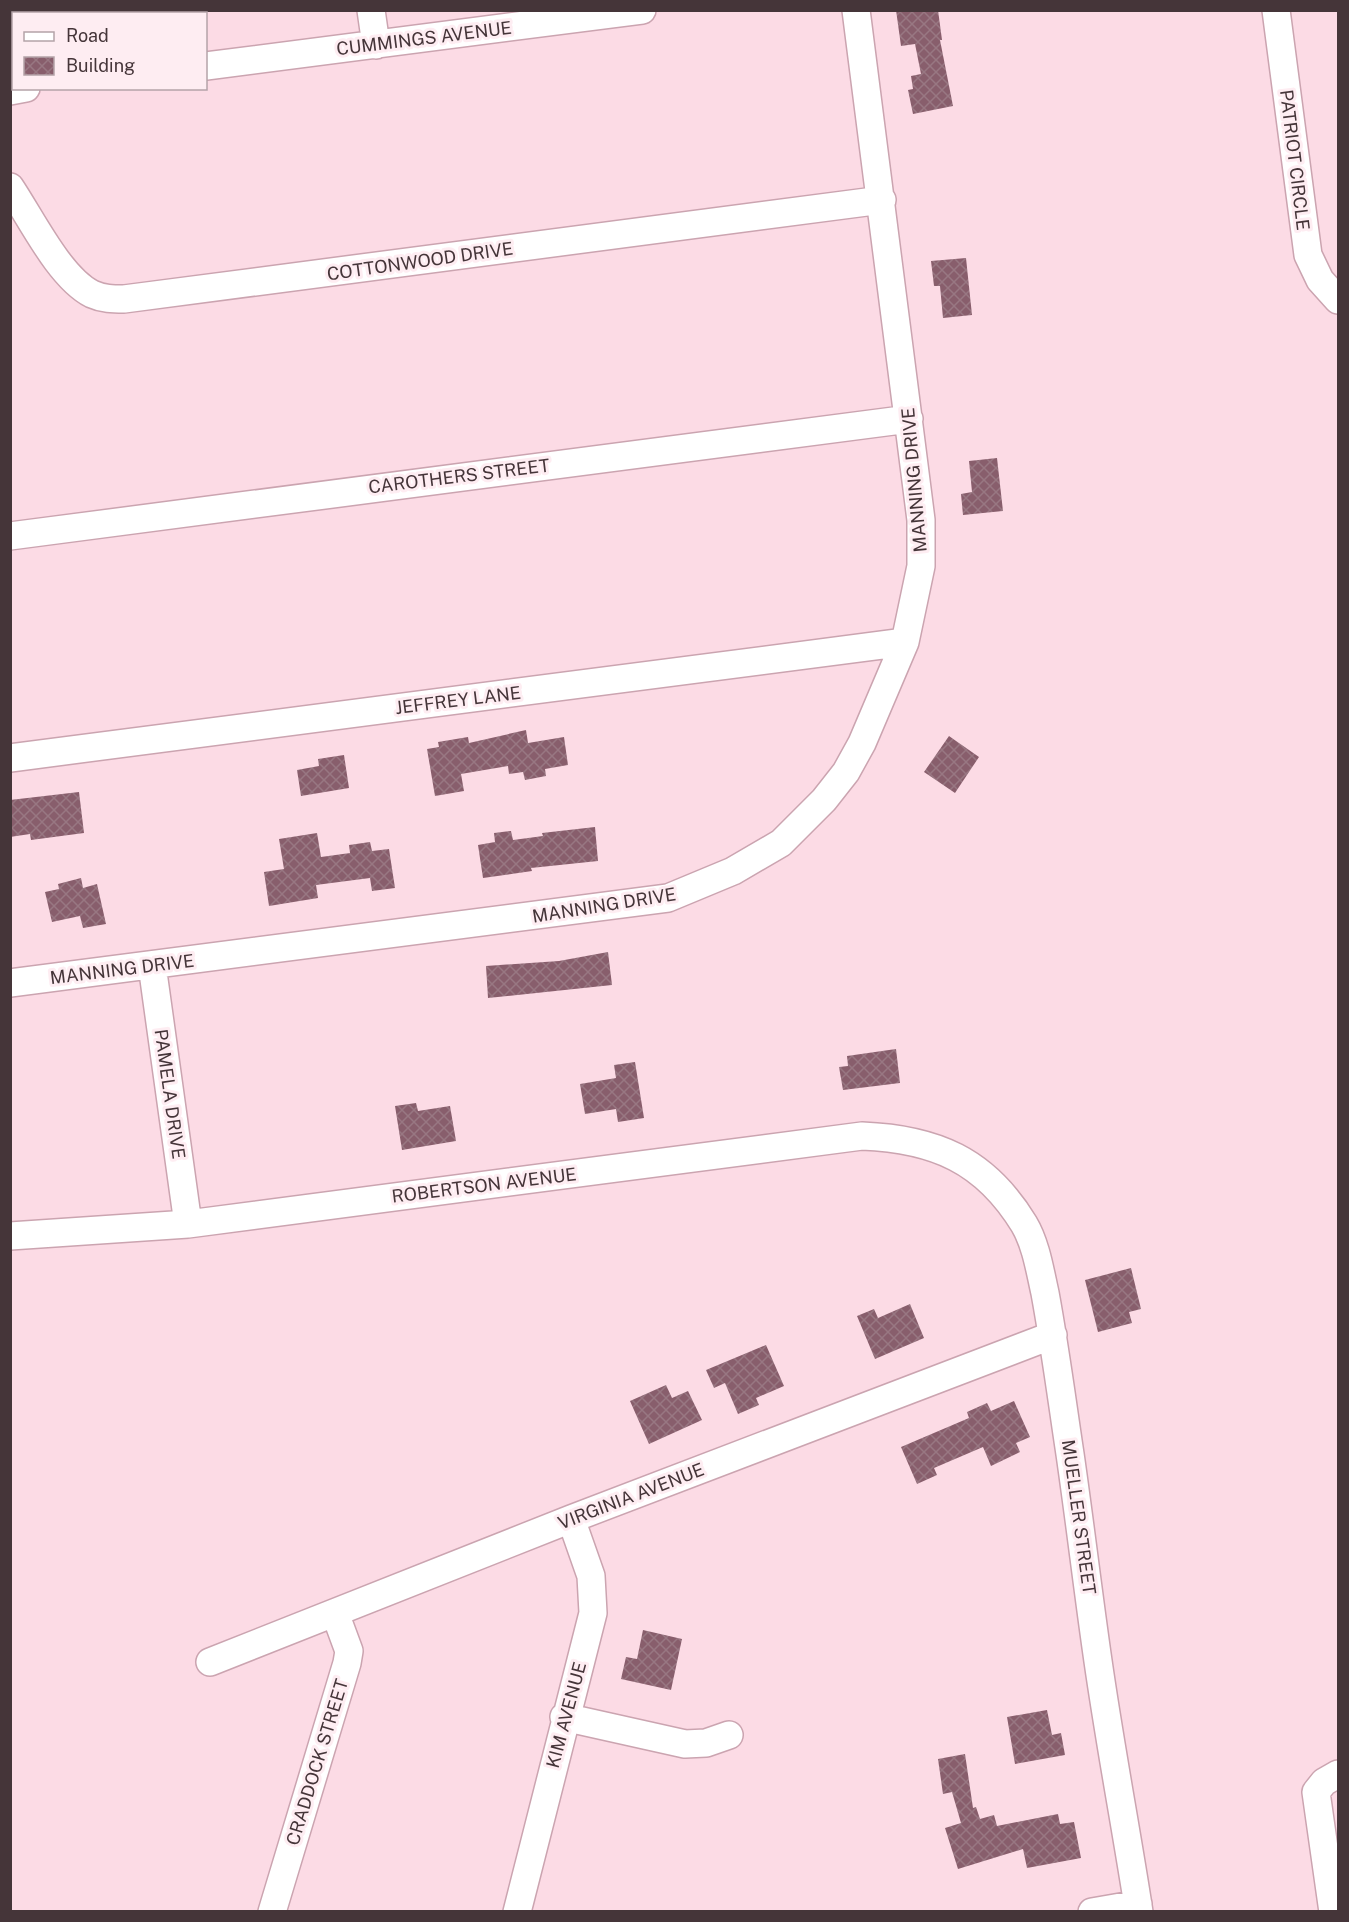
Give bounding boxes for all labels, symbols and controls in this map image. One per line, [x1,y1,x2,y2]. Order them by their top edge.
legend [12,12,207,90]
street label: CUMMINGS AVENUE [335,17,513,59]
text: Road [66,25,109,46]
text: Building [66,55,135,76]
street label: PATRIOT CIRCLE [1276,89,1314,231]
street label: COTTONWOOD DRIVE [326,238,514,284]
street label: MANNING DRIVE [897,407,931,553]
street label: CAROTHERS STREET [367,454,551,498]
street label: JEFFREY LANE [394,682,522,718]
street label: MANNING DRIVE [531,883,677,927]
street label: MANNING DRIVE [49,950,195,988]
street label: PAMELA DRIVE [150,1028,190,1160]
street label: ROBERTSON AVENUE [391,1163,577,1207]
street label: MUELLER STREET [1058,1438,1100,1596]
street label: VIRGINIA AVENUE [555,1458,707,1534]
street label: KIM AVENUE [542,1660,590,1770]
street label: CRADDOCK STREET [282,1676,352,1848]

